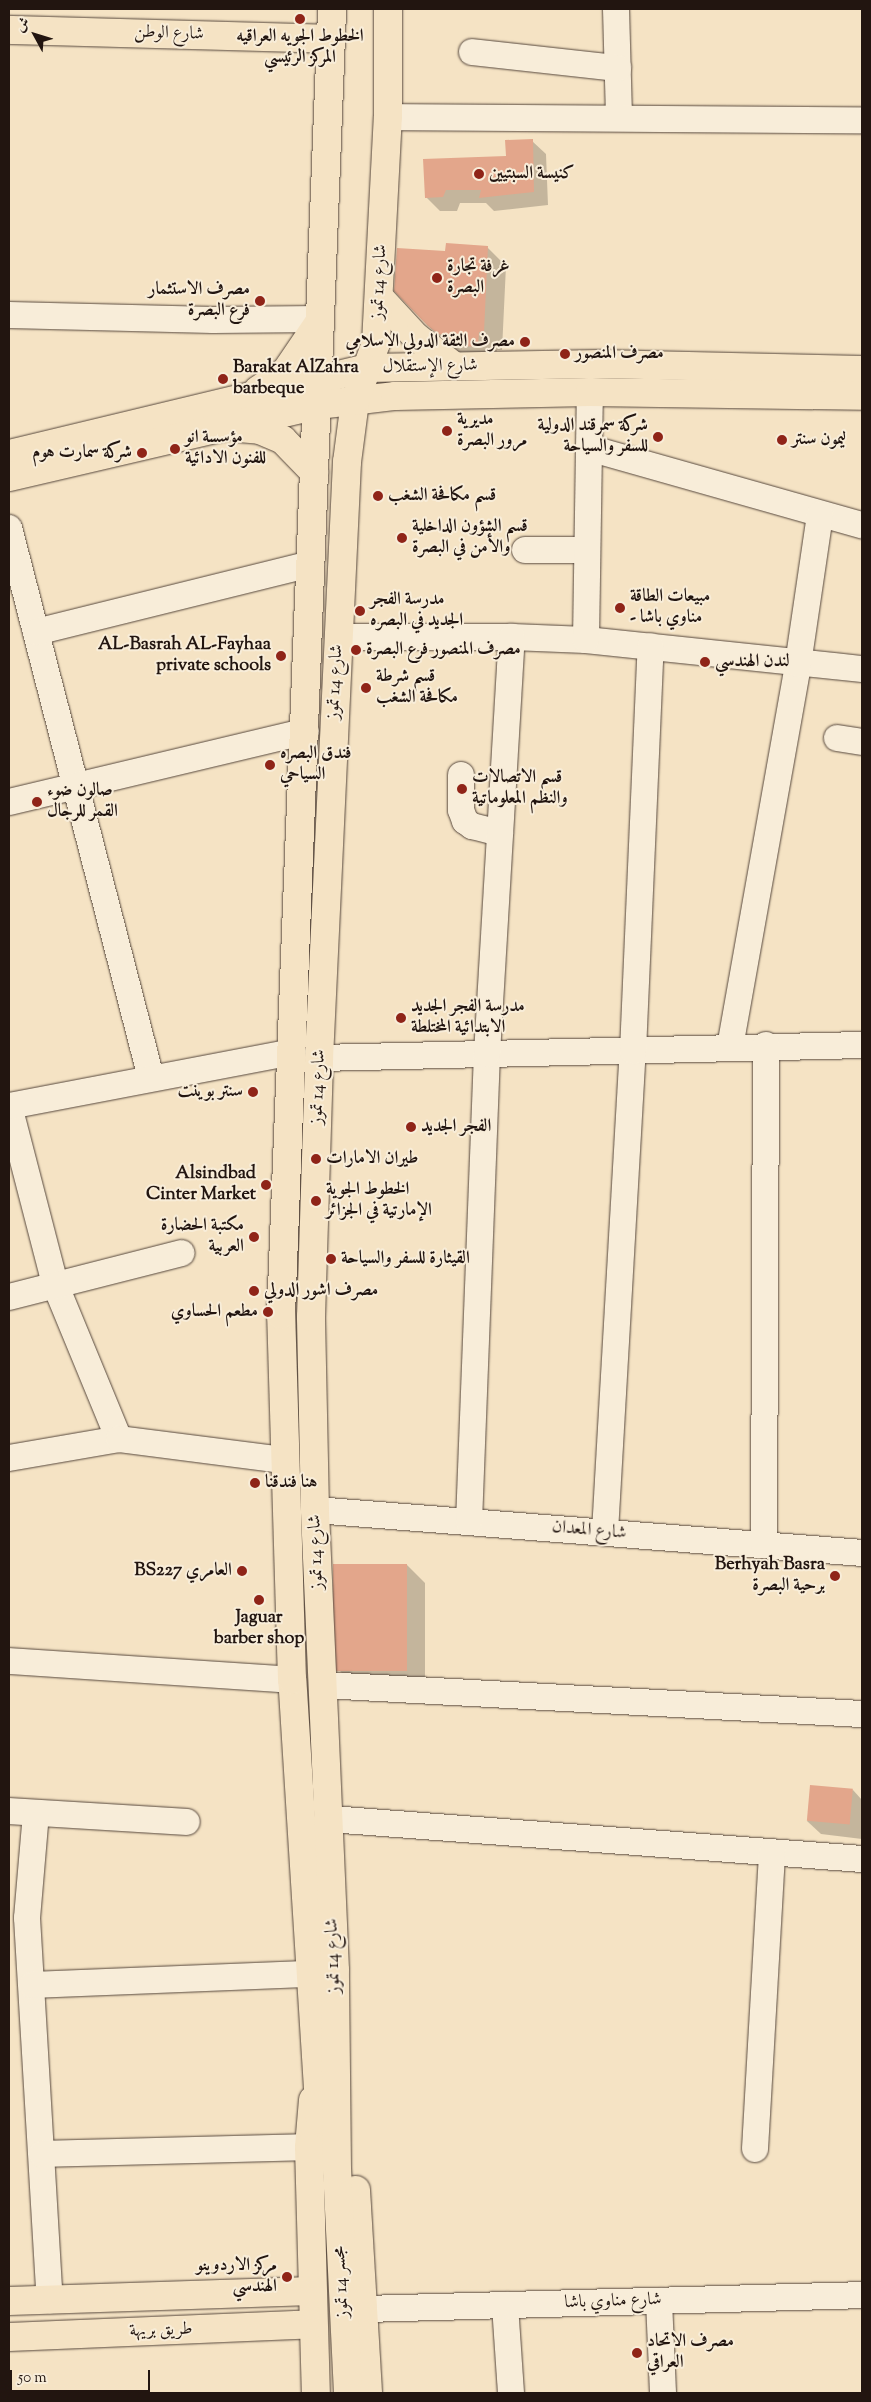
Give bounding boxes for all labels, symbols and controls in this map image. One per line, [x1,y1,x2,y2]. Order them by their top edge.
north arrow [10,10,60,60]
marker: الخطوط الجويه العراقيه المركز الرئيسي [294,13,306,25]
text: ش [11,14,35,37]
street label: شارع الوطن [134,22,204,46]
place label: الخطوط الجويه العراقيه المركز الرئيسي [236,27,364,70]
place label: كنيسة السبتيين [489,163,575,185]
marker: كنيسة السبتيين [473,168,485,180]
street label: شارع 14 تموز [367,244,393,320]
place label: غرفة تجارة البصرة [447,257,510,300]
marker: غرفة تجارة البصرة [431,272,443,284]
place label: مصرف الاستثمار فرع البصرة [148,280,250,322]
marker: مصرف الاستثمار فرع البصرة [254,295,266,307]
place label: مصرف الثقة الدولي الاسلامي [346,331,515,353]
marker: مصرف الثقة الدولي الاسلامي [519,336,531,348]
place label: مصرف المنصور [575,343,664,365]
marker: مصرف المنصور [559,348,571,360]
street label: شارع الإستقلال [382,355,478,379]
place label: Barakat AlZahra barbeque [233,358,359,400]
marker: Barakat AlZahra barbeque [217,373,229,385]
place label: مديرية مرور البصرة [457,410,527,452]
place label: شركة سمرقند الدولية للسفر والسياحة [538,416,648,458]
marker: مديرية مرور البصرة [441,425,453,437]
place label: مؤسسة انو للفنون الادائية [185,428,266,470]
place label: ليمون سنتر [792,429,846,451]
marker: شركة سمرقند الدولية للسفر والسياحة [652,431,664,443]
marker: ليمون سنتر [776,434,788,446]
place label: شركة سمارت هوم [32,442,132,464]
marker: مؤسسة انو للفنون الادائية [169,443,181,455]
marker: شركة سمارت هوم [136,447,148,459]
place label: قسم مكافحة الشغب [388,485,496,507]
marker: قسم مكافحة الشغب [372,490,384,502]
place label: قسم الشؤون الداخلية والأمن في البصرة [412,517,528,560]
marker: قسم الشؤون الداخلية والأمن في البصرة [396,532,408,544]
place label: مبيعات الطاقة - مناوي باشا [630,587,710,630]
place label: مدرسة الفجر الجديد في البصره [370,590,463,632]
marker: مبيعات الطاقة - مناوي باشا [614,602,626,614]
marker: مدرسة الفجر الجديد في البصره [354,605,366,617]
place label: AL-Basrah AL-Fayhaa private schools [98,635,271,678]
place label: مصرف المنصور فرع البصرة [366,639,521,661]
street label: شارع 14 تموز [323,644,349,720]
marker: مصرف المنصور فرع البصرة [350,644,362,656]
marker: AL-Basrah AL-Fayhaa private schools [275,650,287,662]
place label: لندن الهندسي [715,651,790,673]
marker: لندن الهندسي [699,656,711,668]
place label: قسم شرطة مكافحة الشغب [376,667,458,710]
marker: قسم شرطة مكافحة الشغب [360,682,372,694]
place label: فندق البصره السياحي [280,744,352,786]
marker: فندق البصره السياحي [264,759,276,771]
place label: قسم الاتصالات والنظم المعلوماتية [472,768,568,811]
place label: صالون ضوء القمر للرجال [47,781,118,824]
marker: قسم الاتصالات والنظم المعلوماتية [456,783,468,795]
marker: صالون ضوء القمر للرجال [31,796,43,808]
place label: مدرسة الفجر الجديد الابتدائية المختلطة [411,997,525,1040]
marker: مدرسة الفجر الجديد الابتدائية المختلطة [395,1012,407,1024]
street label: شارع 14 تموز [307,1049,331,1125]
place label: سنتر بوينت [178,1081,243,1103]
marker: سنتر بوينت [247,1086,259,1098]
place label: الفجر الجديد [421,1116,491,1138]
marker: الفجر الجديد [405,1121,417,1133]
place label: طيران الامارات [326,1148,418,1170]
marker: طيران الامارات [310,1153,322,1165]
place label: Alsindbad Cinter Market [146,1164,256,1206]
marker: Alsindbad Cinter Market [260,1179,272,1191]
place label: الخطوط الجوية الإمارتية في الجزائر [326,1180,432,1222]
marker: الخطوط الجوية الإمارتية في الجزائر [310,1195,322,1207]
place label: مكتبة الحضارة العربية [161,1216,244,1258]
marker: مكتبة الحضارة العربية [248,1231,260,1243]
place label: القيثارة للسفر والسياحة [341,1248,470,1270]
marker: القيثارة للسفر والسياحة [325,1253,337,1265]
place label: مصرف اشور الدولي [264,1280,378,1302]
marker: مصرف اشور الدولي [248,1285,260,1297]
place label: مطعم الحساوي [171,1301,258,1323]
marker: مطعم الحساوي [262,1306,274,1318]
place label: هنا فندقنا [265,1472,317,1494]
marker: هنا فندقنا [249,1477,261,1489]
street label: شارع 14 تموز [305,1514,329,1590]
street label: شارع المعدان [551,1517,627,1545]
place label: Berhyah Basra برحية البصرة [715,1555,825,1598]
place label: BS227 العامري [134,1560,232,1582]
marker: BS227 العامري [236,1565,248,1577]
marker: Berhyah Basra برحية البصرة [829,1570,841,1582]
marker: Jaguar barber shop [253,1594,265,1606]
place label: Jaguar barber shop [214,1608,304,1650]
street label: شارع 14 تموز [322,1918,346,1994]
street label: مجسر 14 تموز [329,2246,355,2318]
place label: مركز الاردوينو الهندسي [196,2256,277,2298]
marker: مركز الاردوينو الهندسي [281,2271,293,2283]
street label: شارع مناوي باشا [564,2290,662,2314]
street label: طريق بريهة [129,2319,193,2343]
place label: مصرف الاتحاد العراقي [647,2332,734,2374]
marker: مصرف الاتحاد العراقي [631,2347,643,2359]
scale bar [12,2360,152,2392]
text: 50 m [18,2368,47,2389]

